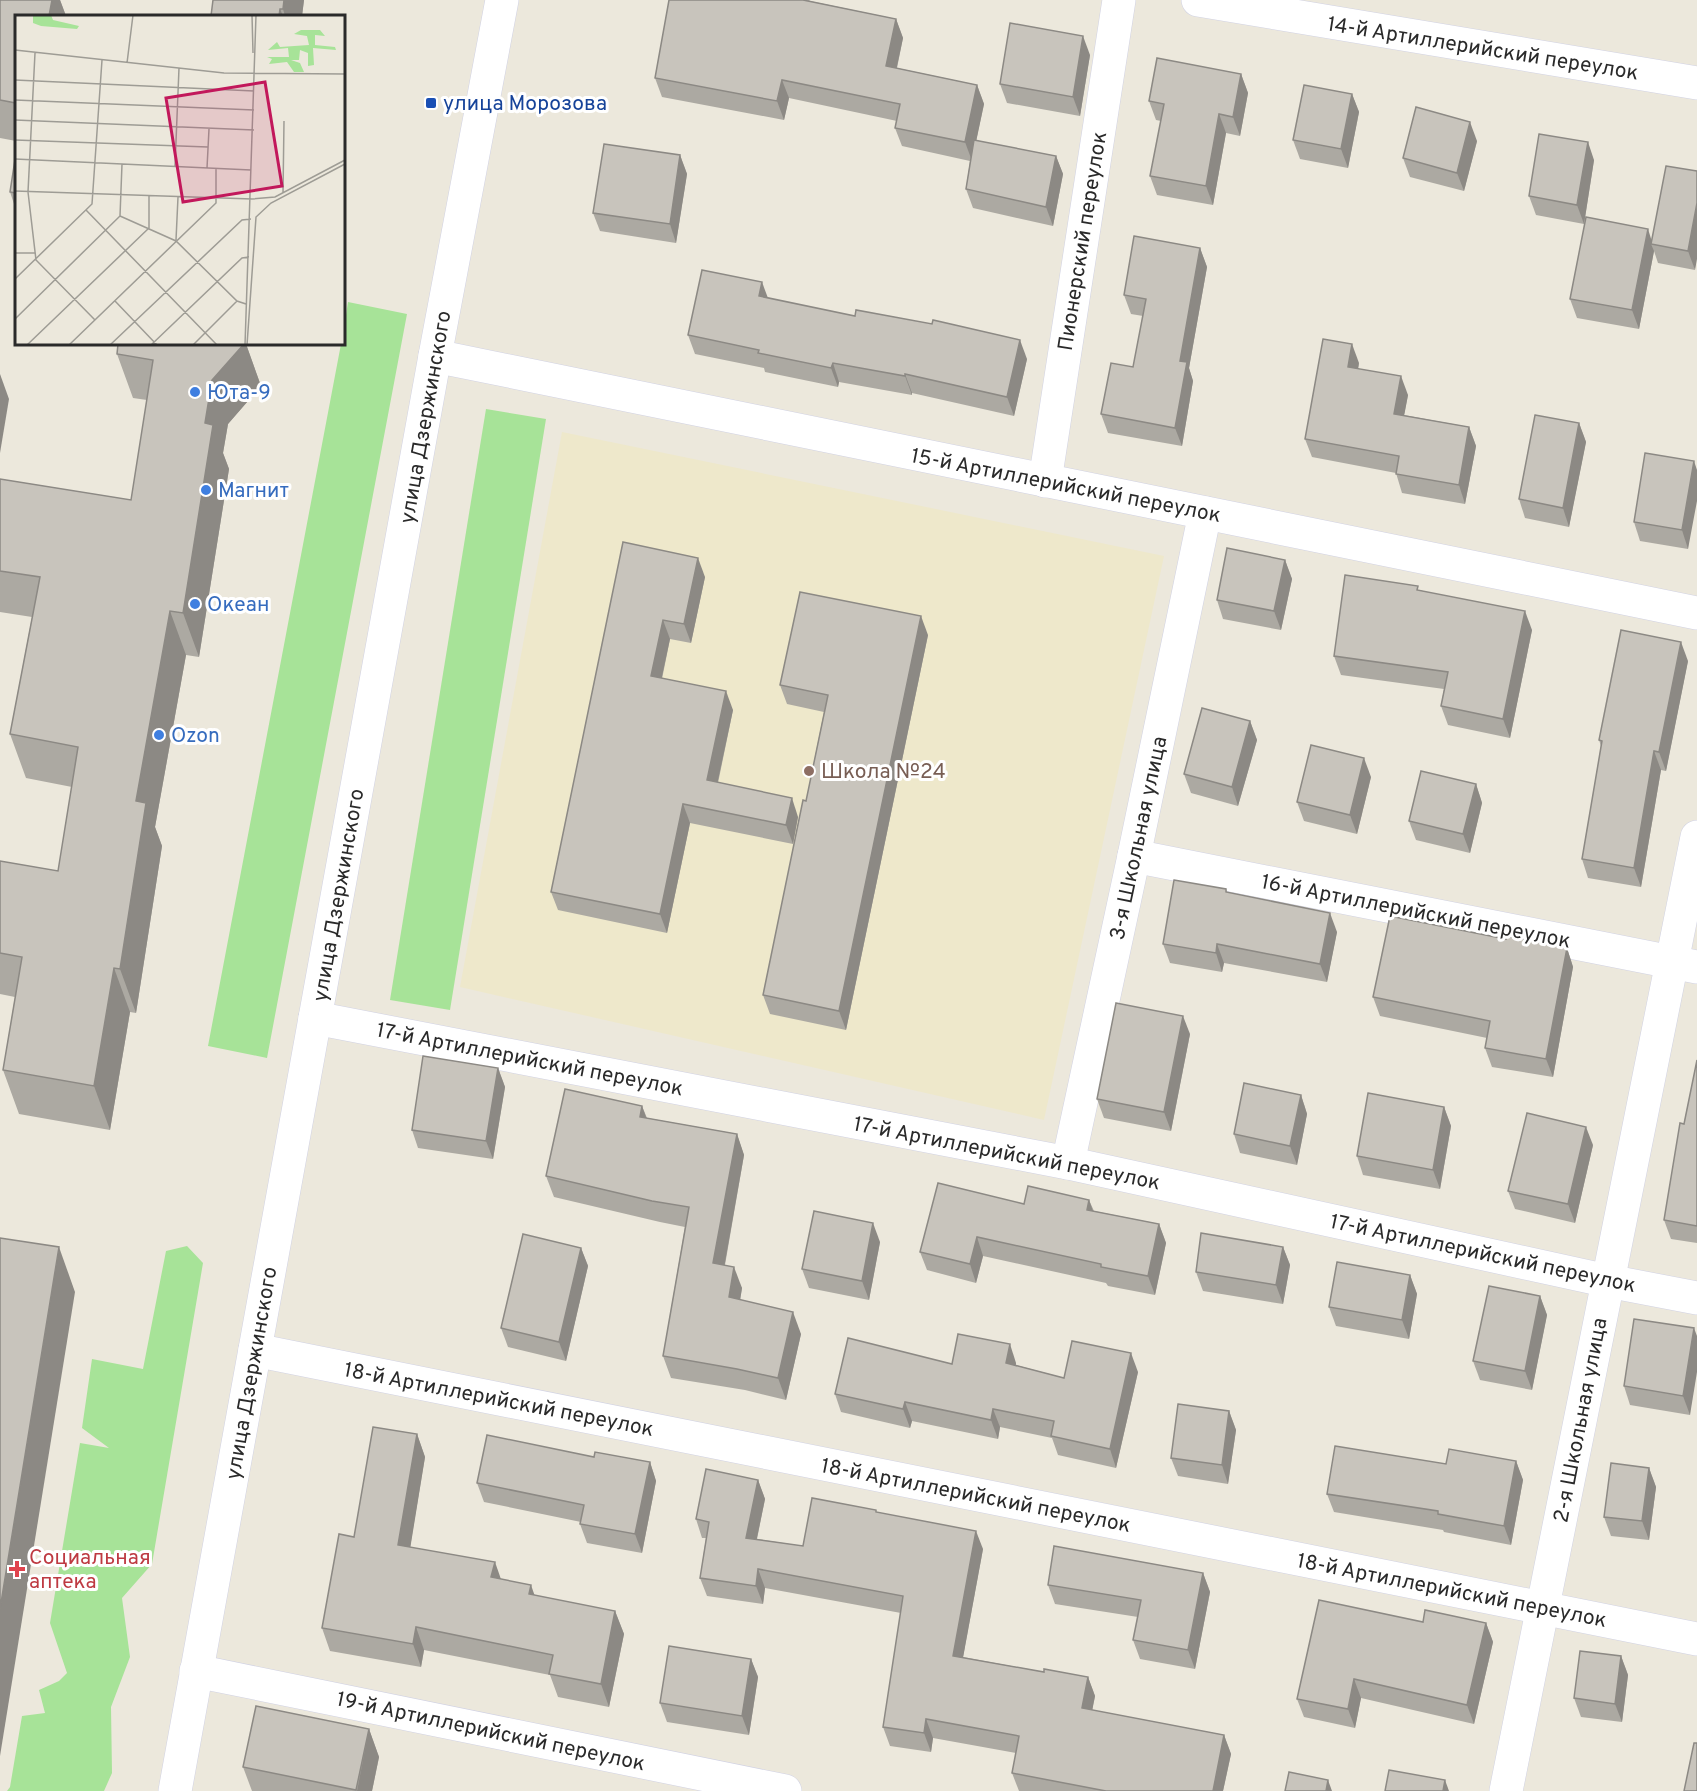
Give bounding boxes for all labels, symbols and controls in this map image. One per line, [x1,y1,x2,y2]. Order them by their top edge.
street label: 14-й Артиллерийский переулок [1325,12,1640,87]
inset map [15,15,345,345]
place label: улица Морозова [443,91,607,118]
marker: улица Морозова [424,96,438,110]
street label: Пионерский переулок [1053,130,1114,353]
street label: улица Дзержинского [394,309,458,526]
place label: Юта-9 [207,380,271,407]
marker: Юта-9 [188,385,202,399]
street label: 15-й Артиллерийский переулок [908,443,1223,530]
place label: Магнит [218,478,289,505]
marker: Магнит [199,483,213,497]
place label: Океан [207,592,269,619]
marker: Океан [188,597,202,611]
place label: Ozon [171,723,220,750]
marker: Ozon [152,728,166,742]
street label: 3-я Школьная улица [1105,734,1174,943]
place label: Школа №24 [821,759,946,786]
marker: Школа №24 [802,764,816,778]
street label: улица Дзержинского [307,787,371,1004]
street label: 16-й Артиллерийский переулок [1259,869,1573,956]
street label: 17-й Артиллерийский переулок [374,1017,685,1103]
street label: 17-й Артиллерийский переулок [851,1111,1162,1197]
street label: 17-й Артиллерийский переулок [1327,1209,1638,1300]
street label: улица Дзержинского [220,1265,284,1482]
street label: 2-я Школьная улица [1548,1316,1615,1525]
street label: 18-й Артиллерийский переулок [342,1357,656,1444]
street label: 18-й Артиллерийский переулок [819,1453,1133,1540]
place label: Социальная аптека [29,1545,151,1596]
street label: 18-й Артиллерийский переулок [1295,1548,1609,1635]
marker: Социальная аптека [10,1562,24,1576]
street label: 19-й Артиллерийский переулок [334,1687,647,1778]

